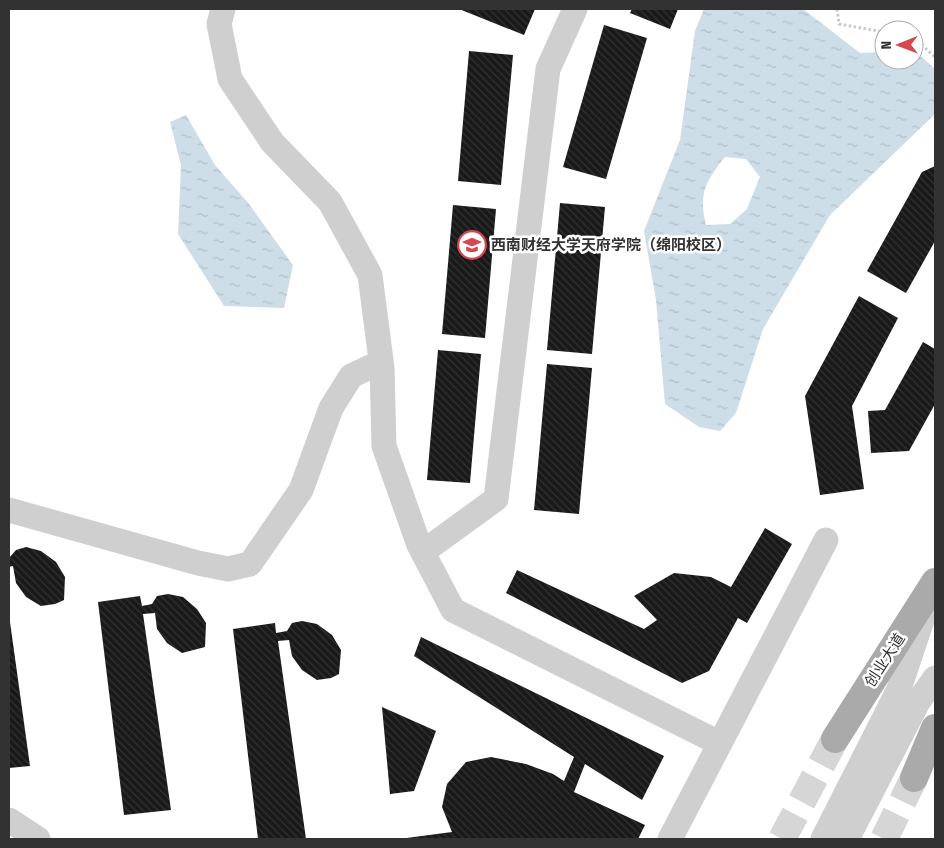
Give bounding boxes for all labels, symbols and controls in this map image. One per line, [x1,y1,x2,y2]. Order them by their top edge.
north arrow [874,20,924,70]
text: N [878,41,895,50]
school or university icon: 西南财经大学天府学院（绵阳校区） [457,230,487,260]
place label: 西南财经大学天府学院（绵阳校区） [491,236,731,254]
street label: 创业大道 [861,630,909,690]

